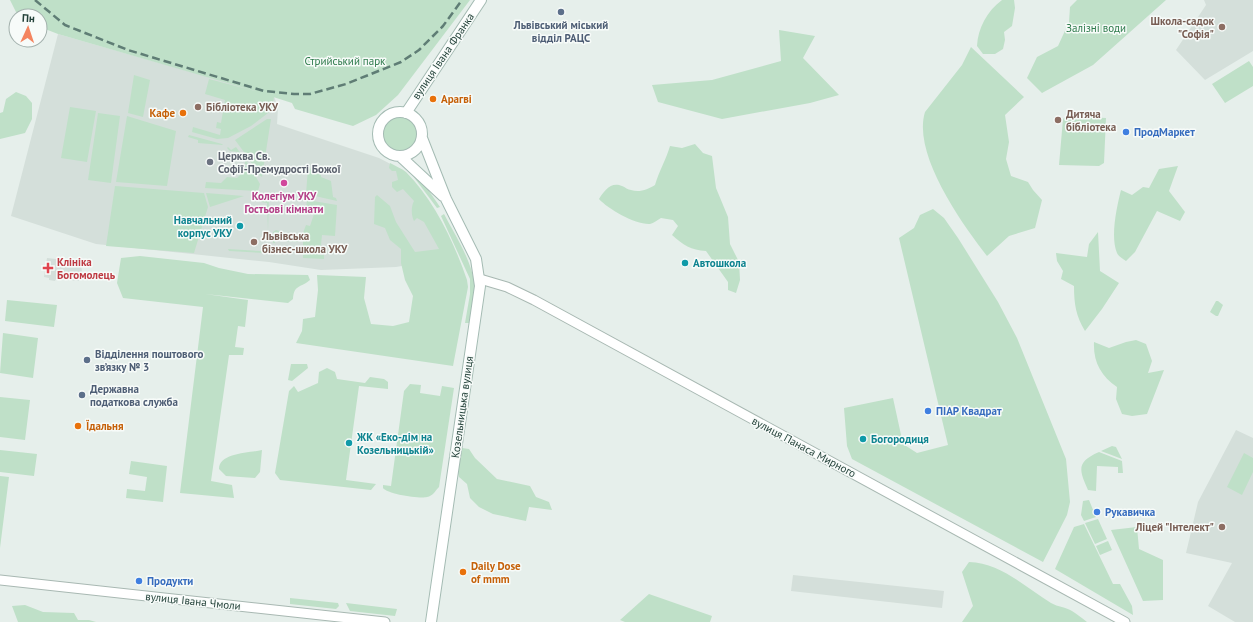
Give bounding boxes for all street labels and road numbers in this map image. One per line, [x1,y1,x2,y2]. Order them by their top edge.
street label: вулиця Івана Франка [409,10,477,102]
street label: Козельницька вулиця [448,355,476,459]
street label: вулиця Панаса Мирного [750,414,859,480]
street label: вулиця Івана Чмоли [145,589,241,613]

